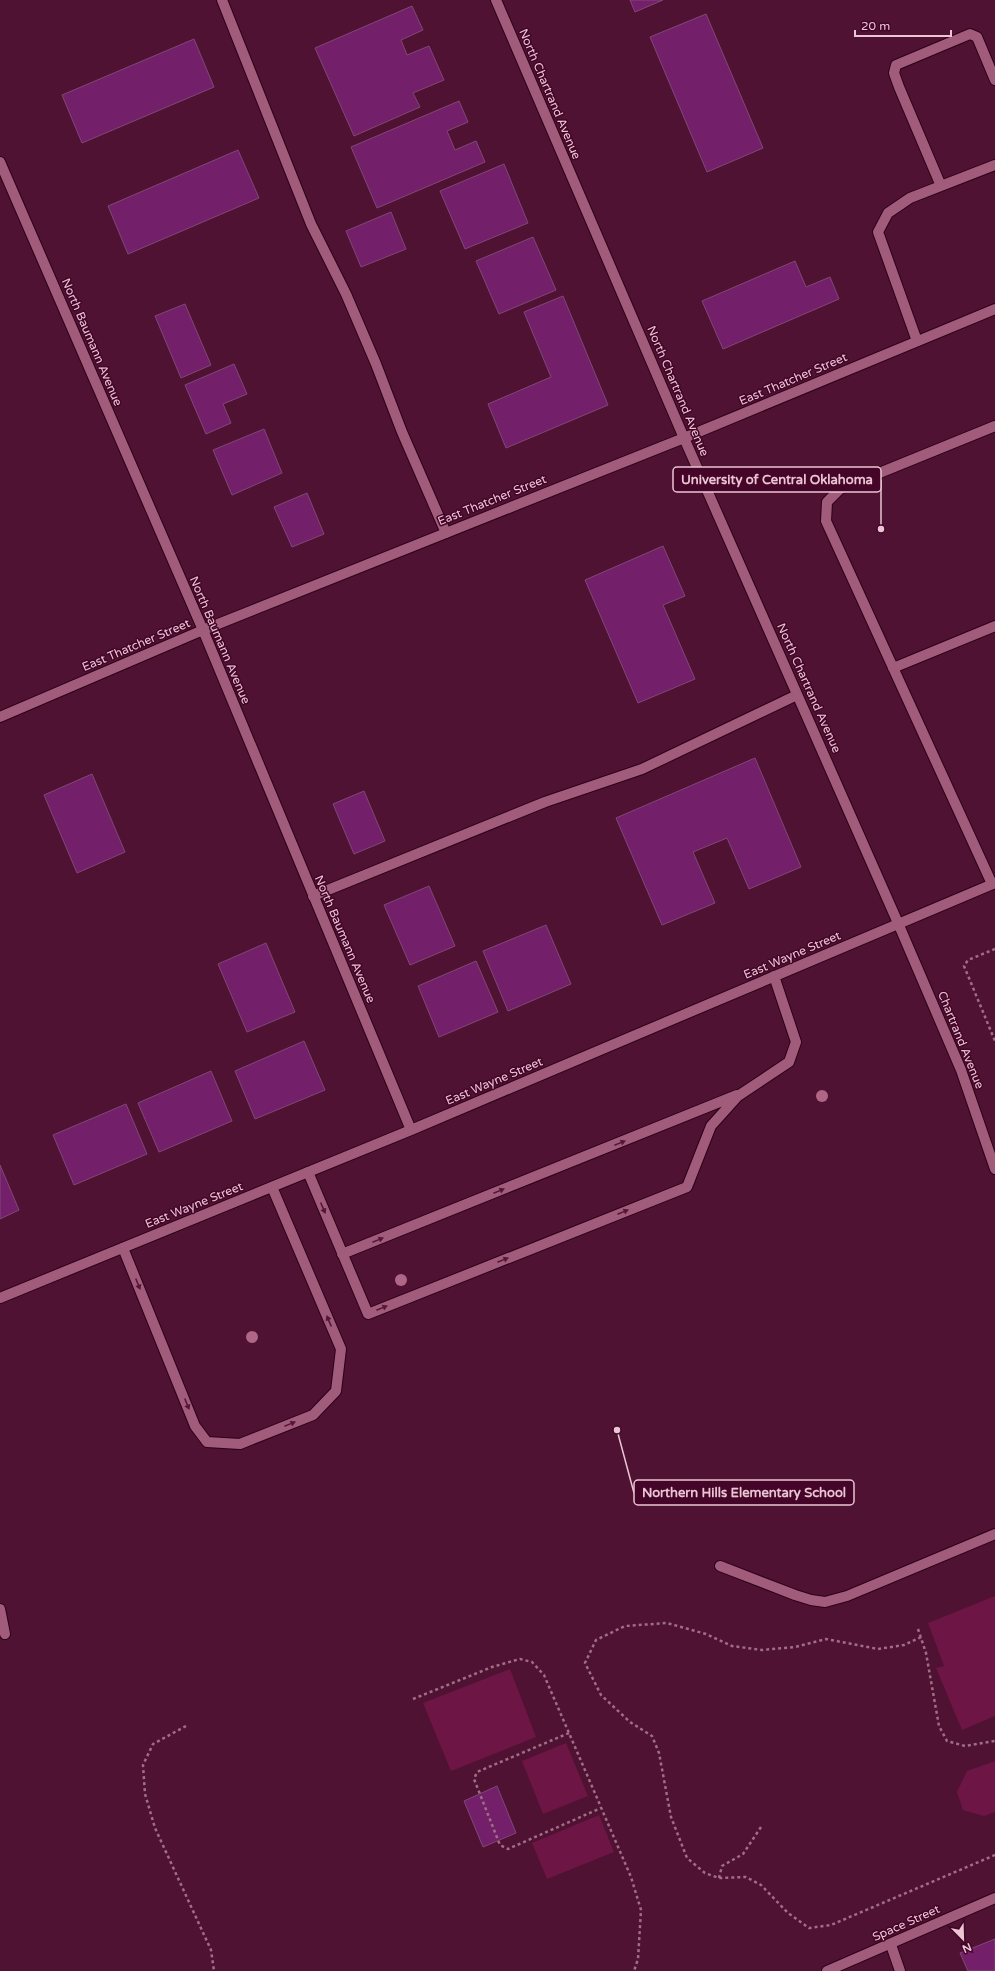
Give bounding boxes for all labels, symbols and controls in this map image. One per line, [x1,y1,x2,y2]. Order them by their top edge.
scale bar [855,12,951,38]
text: 20 m [861,19,890,33]
street label: North Chartrand Avenue [516,27,584,161]
street label: North Baumann Avenue [59,276,125,408]
street label: North Chartrand Avenue [644,324,712,458]
street label: East Thatcher Street [737,350,849,408]
callout: University of Central Oklahoma [673,467,881,492]
street label: East Thatcher Street [436,472,549,528]
text: University of Central Oklahoma [681,472,873,488]
street label: North Baumann Avenue [187,574,253,706]
street label: East Thatcher Street [80,616,192,674]
street label: North Chartrand Avenue [774,621,844,755]
street label: North Baumann Avenue [312,873,378,1005]
street label: East Wayne Street [741,928,843,982]
street label: Chartrand Avenue [935,989,987,1091]
street label: East Wayne Street [443,1054,545,1108]
one-way arrow [614,1139,626,1145]
street label: East Wayne Street [143,1179,245,1231]
one-way arrow [493,1188,505,1195]
one-way arrow [320,1203,326,1214]
one-way arrow [618,1209,630,1215]
one-way arrow [373,1236,385,1242]
one-way arrow [497,1257,509,1263]
one-way arrow [135,1278,141,1289]
one-way arrow [376,1305,388,1311]
one-way arrow [325,1315,331,1327]
one-way arrow [184,1399,190,1411]
one-way arrow [284,1421,295,1427]
callout: Northern Hills Elementary School [634,1480,854,1505]
text: Northern Hills Elementary School [642,1485,846,1501]
street label: Space Street [870,1902,942,1944]
north arrow [943,1919,983,1959]
text: N [960,1940,973,1955]

